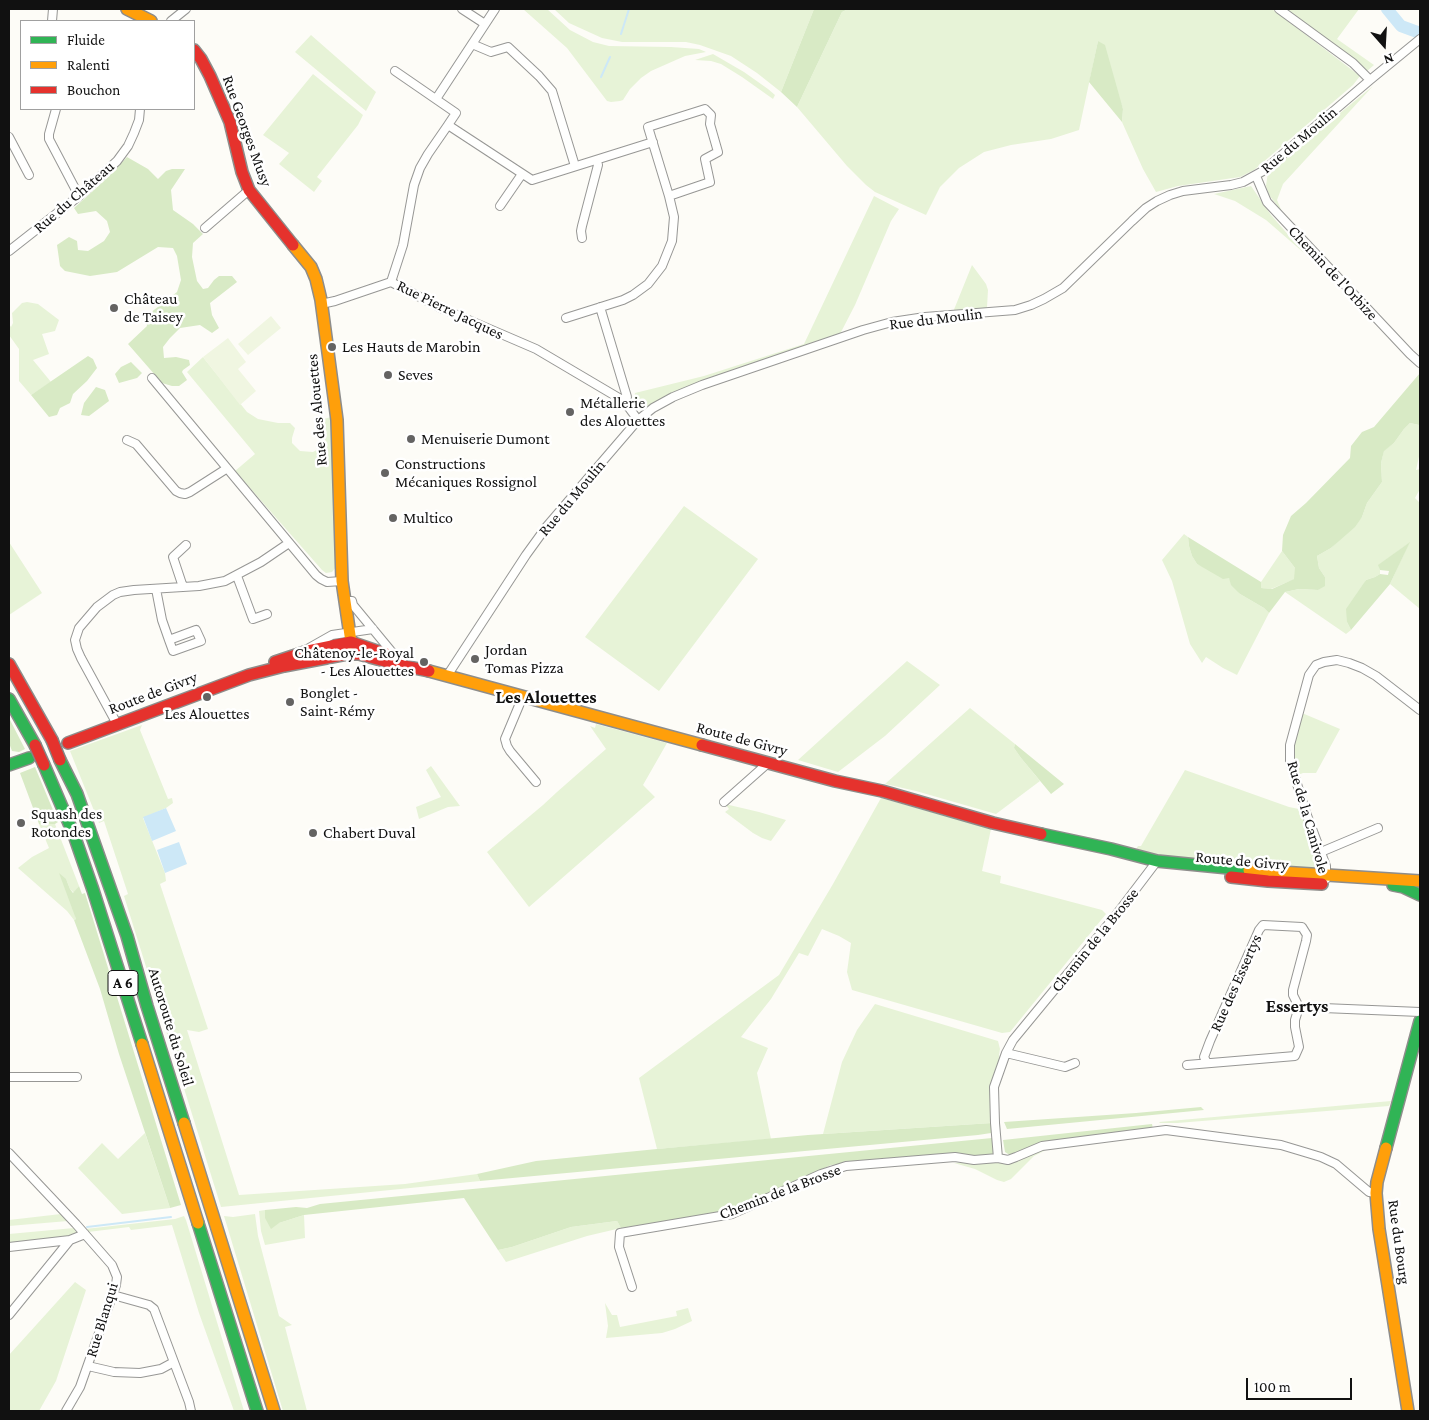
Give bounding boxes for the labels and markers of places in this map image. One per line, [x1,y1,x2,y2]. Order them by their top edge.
place label: Château de Taisey [124,289,183,327]
marker: Château de Taisey [108,302,120,314]
place label: Les Hauts de Marobin [342,337,481,357]
marker: Les Hauts de Marobin [326,341,338,353]
place label: Seves [398,365,433,385]
marker: Seves [382,369,394,381]
place label: Métallerie des Alouettes [580,393,665,431]
marker: Métallerie des Alouettes [564,406,576,418]
place label: Menuiserie Dumont [421,429,550,449]
marker: Menuiserie Dumont [405,433,417,445]
place label: Constructions Mécaniques Rossignol [395,454,537,492]
marker: Constructions Mécaniques Rossignol [379,467,391,479]
place label: Multico [403,508,453,528]
marker: Multico [387,512,399,524]
place label: Jordan Tomas Pizza [485,640,564,678]
place label: Châtenoy-le-Royal - Les Alouettes [294,643,414,681]
marker: Jordan Tomas Pizza [469,653,481,665]
marker: Châtenoy-le-Royal - Les Alouettes [418,656,430,668]
place label: Bonglet - Saint-Rémy [300,683,375,721]
marker: Les Alouettes [201,691,213,703]
marker: Bonglet - Saint-Rémy [284,696,296,708]
place label: Les Alouettes [165,704,249,724]
place label: Squash des Rotondes [31,804,102,842]
marker: Squash des Rotondes [15,817,27,829]
place label: Chabert Duval [323,823,416,843]
marker: Chabert Duval [307,827,319,839]

